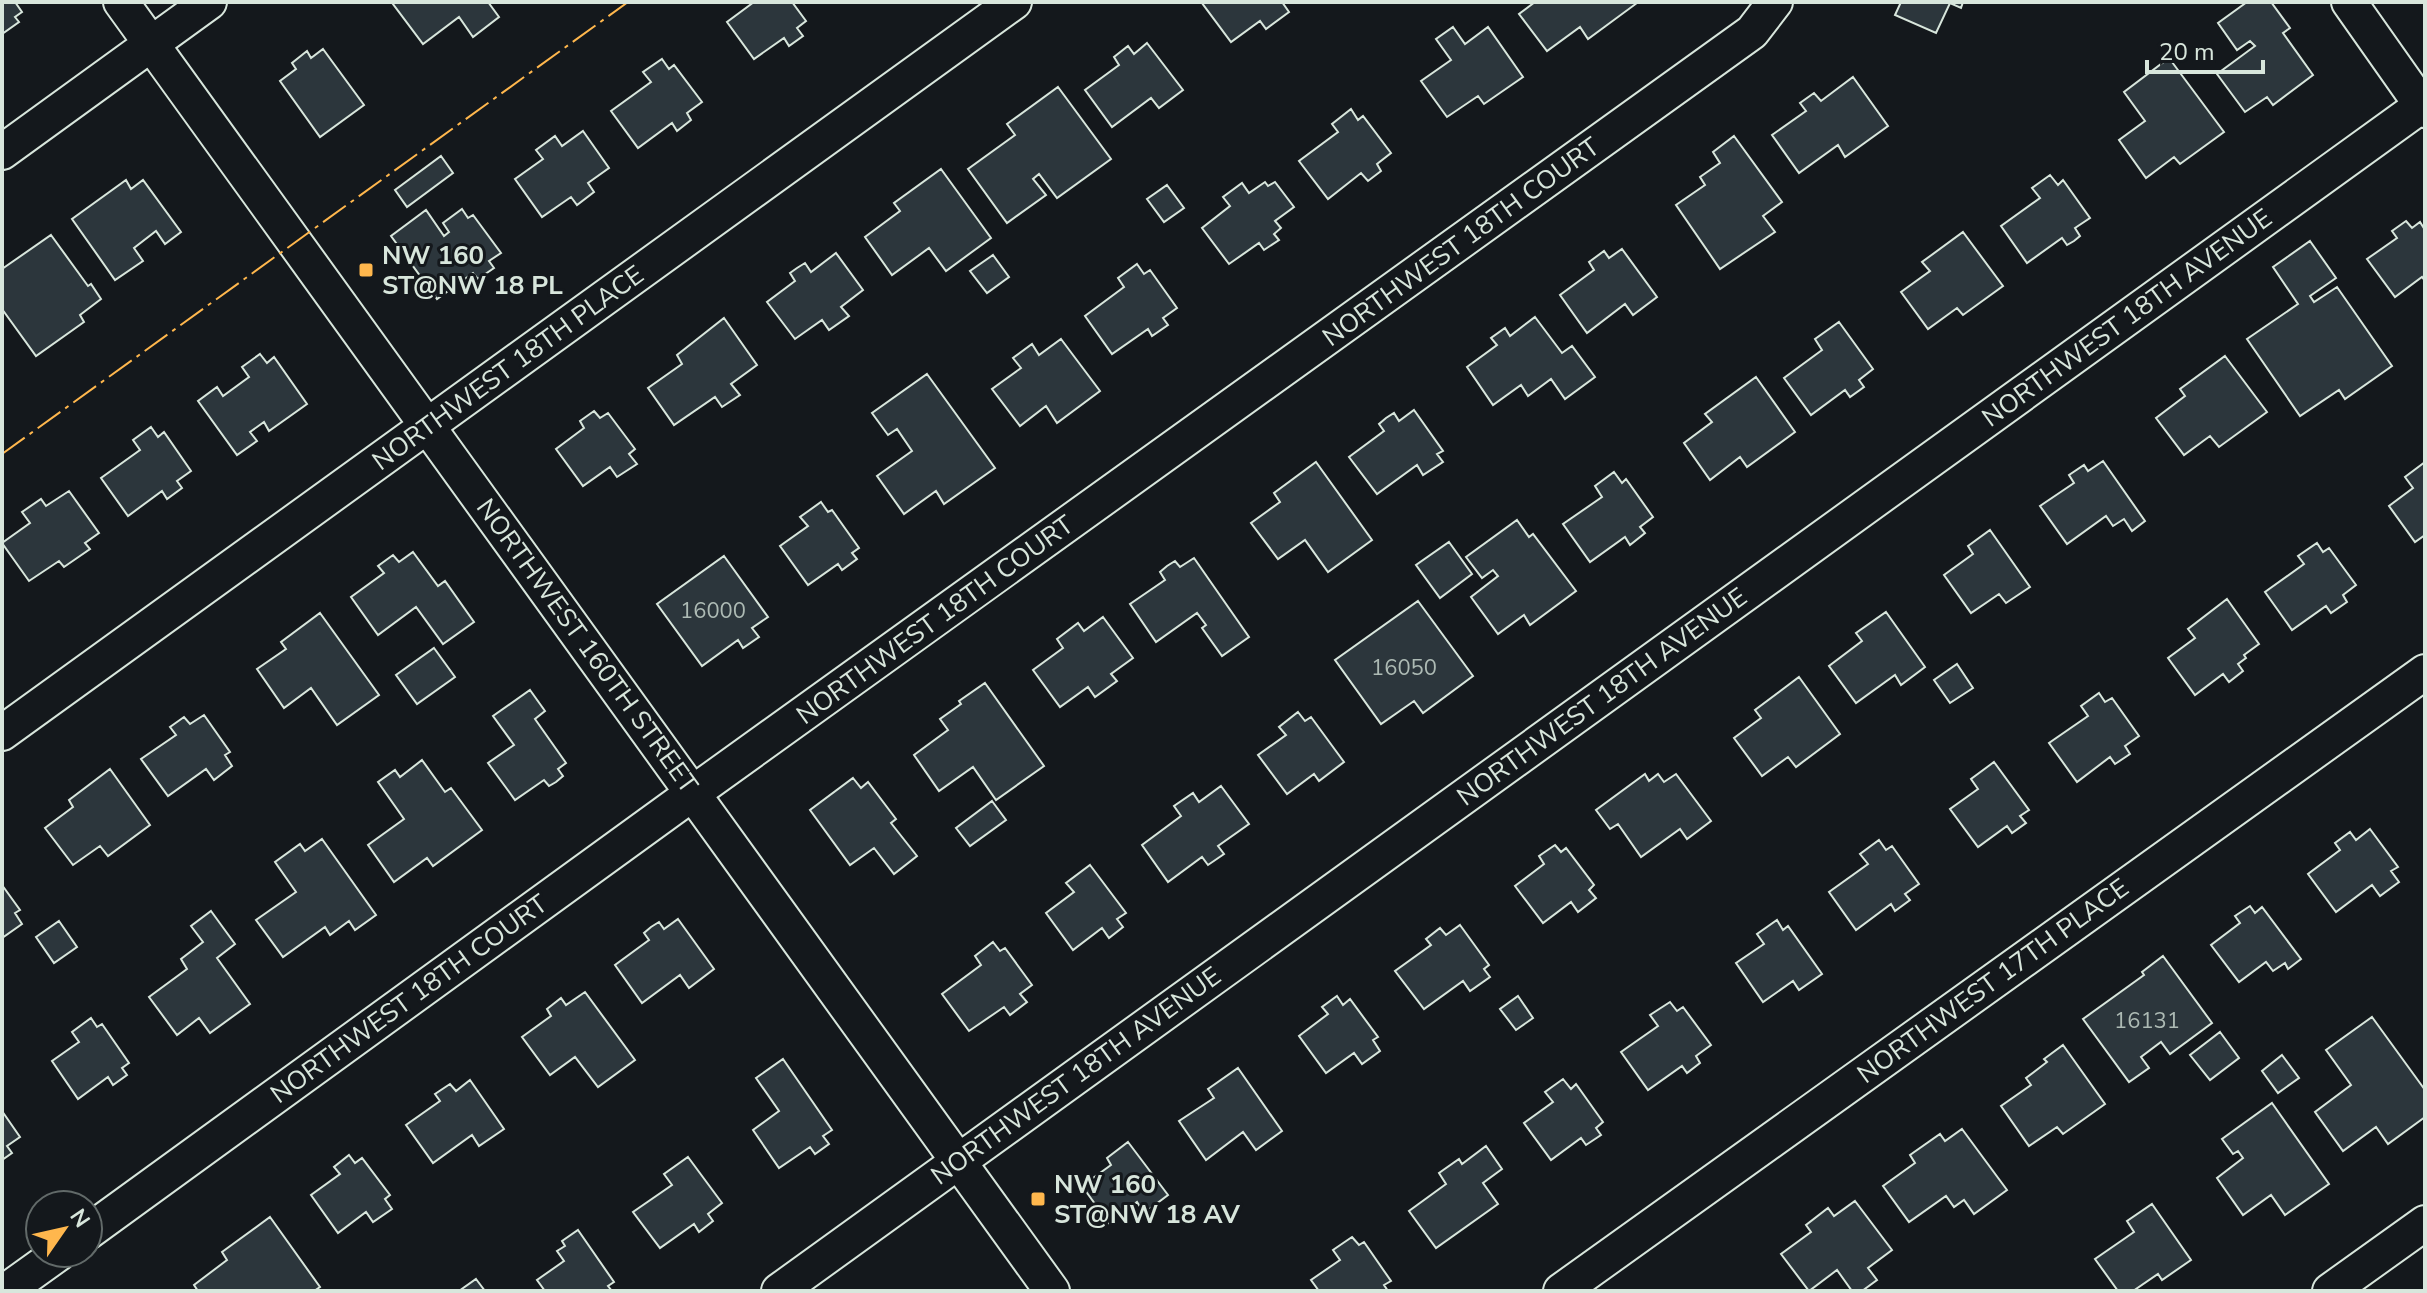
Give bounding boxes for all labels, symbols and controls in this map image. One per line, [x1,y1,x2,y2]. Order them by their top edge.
scale bar [2147,24,2263,74]
text: 20 m [2159,36,2215,68]
street label: NORTHWEST 18TH COURT [1315,129,1607,355]
street label: NORTHWEST 18TH AVENUE [1975,201,2279,435]
place label: NW 160 ST@NW 18 PL [382,238,563,303]
street label: NORTHWEST 18TH PLACE [365,258,651,478]
marker: NW 160 ST@NW 18 PL [357,261,375,279]
street label: NORTHWEST 160TH STREET [468,492,706,801]
street label: NORTHWEST 18TH COURT [789,507,1081,733]
street label: NORTHWEST 18TH AVENUE [1450,580,1754,814]
house number: 16000 [680,596,746,626]
house number: 16050 [1371,653,1437,683]
street label: NORTHWEST 17TH PLACE [1850,871,2136,1091]
street label: NORTHWEST 18TH COURT [263,886,555,1112]
street label: NORTHWEST 18TH AVENUE [924,959,1228,1193]
house number: 16131 [2114,1006,2180,1036]
place label: NW 160 ST@NW 18 AV [1054,1167,1240,1232]
north arrow [24,1189,104,1269]
marker: NW 160 ST@NW 18 AV [1029,1190,1047,1208]
text: N [63,1203,97,1234]

